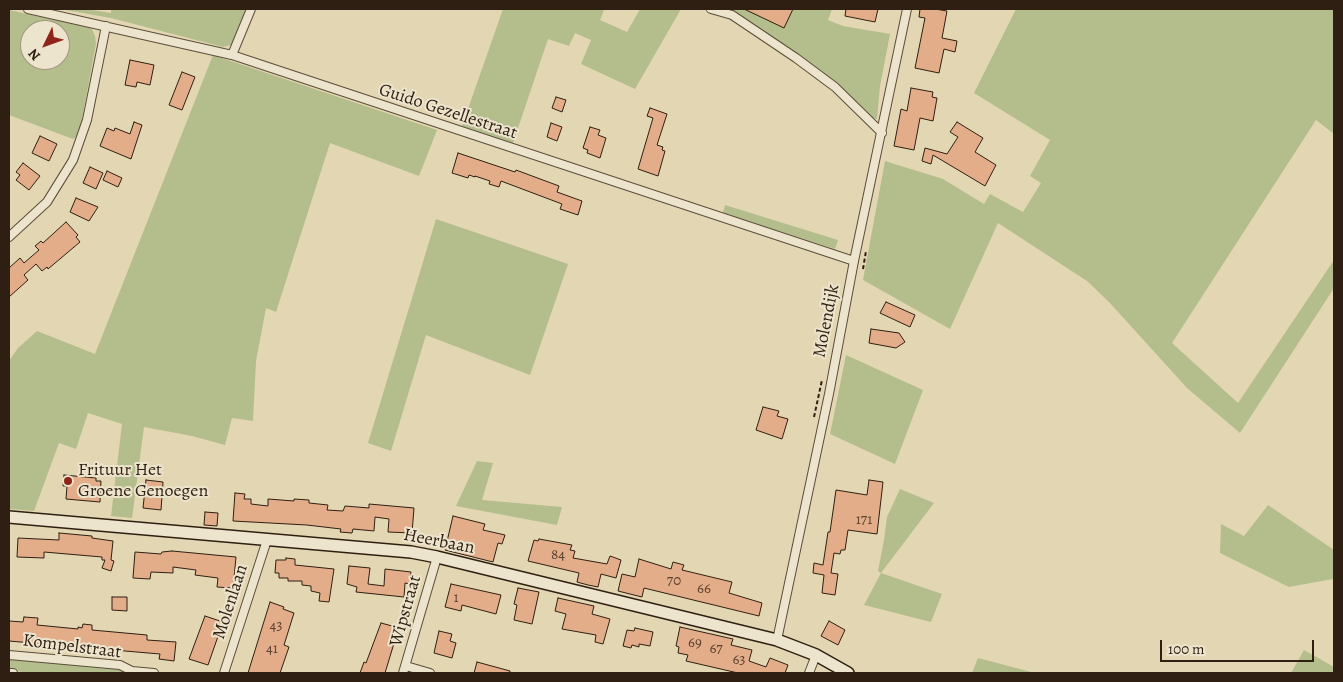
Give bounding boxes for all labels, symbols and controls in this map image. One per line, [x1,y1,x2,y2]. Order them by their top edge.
north arrow [20,20,70,70]
text: N [24,45,45,65]
street label: Guido Gezellestraat [376,79,520,145]
street label: Molendijk [809,282,845,360]
place label: Frituur Het Groene Genoegen [78,460,208,502]
marker: Frituur Het Groene Genoegen [62,475,74,487]
house number: 171 [856,511,872,529]
street label: Heerbaan [402,525,476,559]
house number: 84 [551,546,565,564]
street label: Molenlaan [209,562,253,642]
house number: 70 [667,572,681,590]
street label: Wipstraat [386,573,426,649]
house number: 66 [697,580,711,598]
house number: 1 [453,589,459,607]
house number: 43 [269,617,283,635]
street label: Kompelstraat [21,630,123,664]
scale bar [1163,630,1317,662]
house number: 69 [688,634,702,652]
text: 100 m [1168,639,1205,659]
house number: 41 [266,640,278,658]
house number: 67 [709,640,723,658]
house number: 63 [732,651,746,669]

